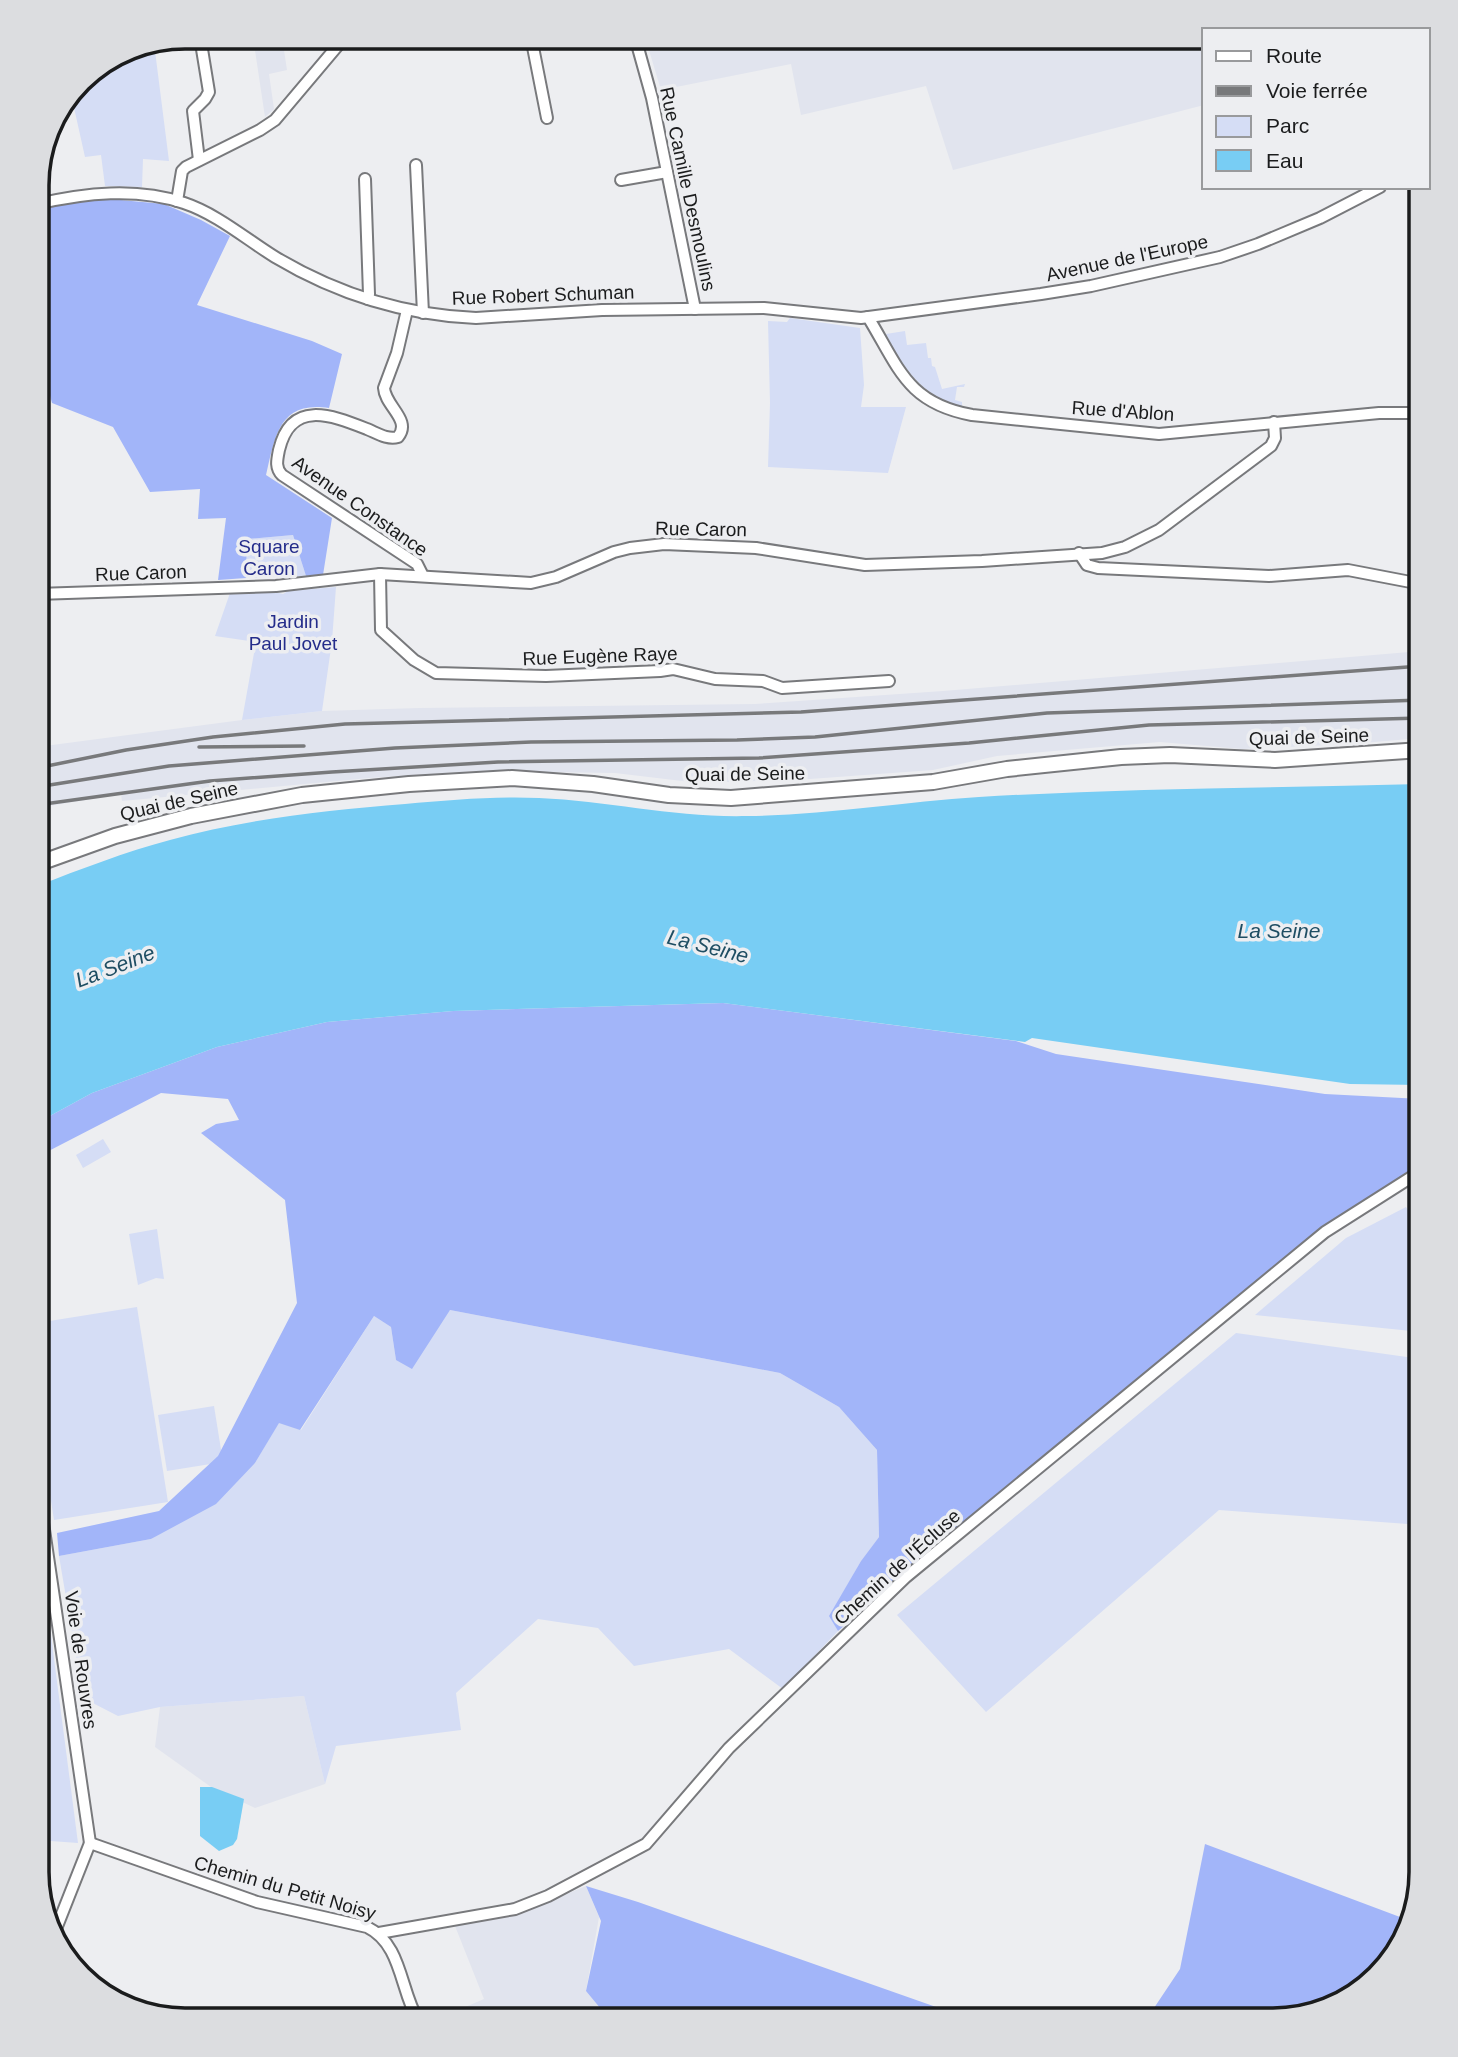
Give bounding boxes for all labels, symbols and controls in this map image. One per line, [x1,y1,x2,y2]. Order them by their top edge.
legend [1202,28,1430,189]
text: Route [1266,44,1322,67]
text: Voie ferrée [1266,79,1368,102]
street label: Rue Camille Desmoulins [656,85,720,293]
text: Parc [1266,114,1309,137]
text: Eau [1266,149,1303,172]
street label: Avenue de l'Europe [1044,231,1210,285]
street label: Rue Robert Schuman [451,281,635,309]
street label: Rue d'Ablon [1071,397,1175,425]
street label: Avenue Constance [288,451,432,561]
street label: Rue Caron [655,518,747,540]
park label: Square Caron [238,536,300,579]
street label: Rue Caron [95,561,187,585]
park label: Jardin Paul Jovet [249,611,338,654]
street label: Rue Eugène Raye [522,643,678,669]
street label: Quai de Seine [1248,724,1370,750]
street label: Quai de Seine [685,762,805,786]
street label: Quai de Seine [118,777,240,825]
water label: La Seine [1238,919,1320,942]
water label: La Seine [665,925,751,967]
water label: La Seine [72,940,158,992]
street label: Chemin de l'Écluse [830,1505,964,1629]
street label: Voie de Rouvres [61,1590,101,1730]
street label: Chemin du Petit Noisy [192,1852,379,1924]

